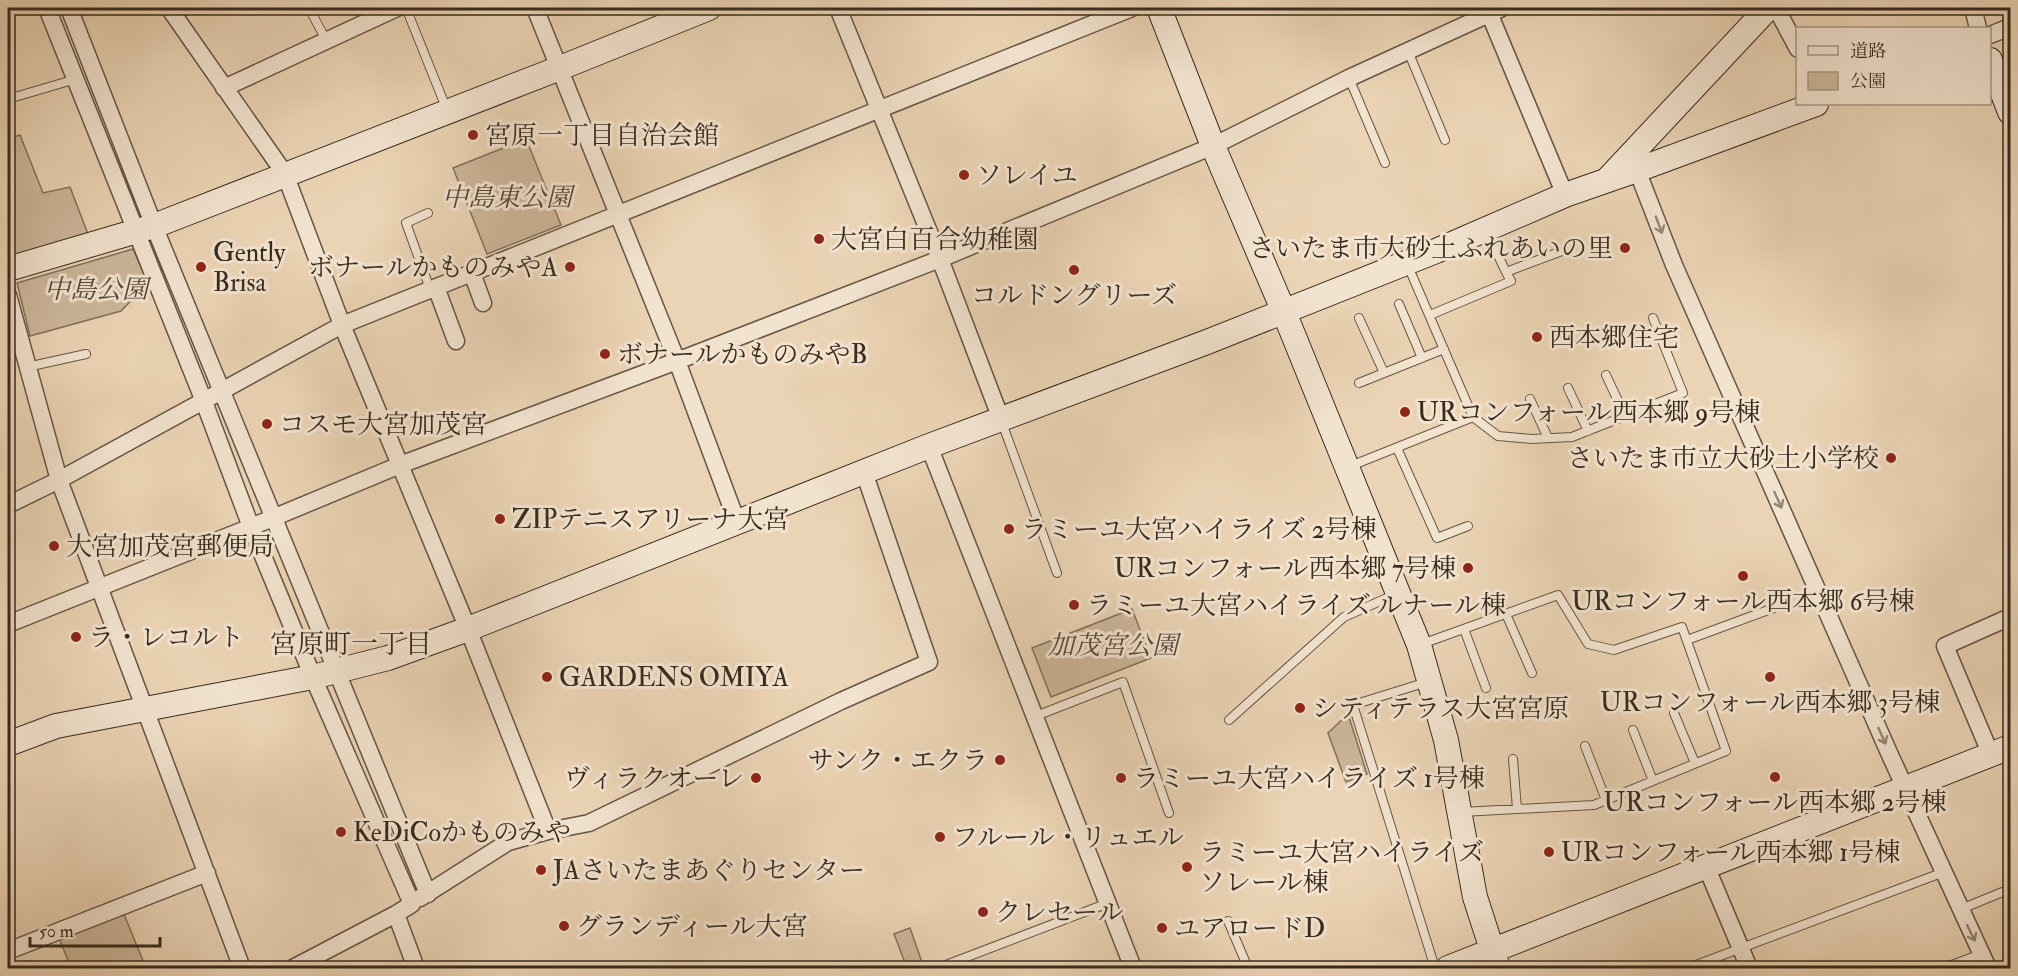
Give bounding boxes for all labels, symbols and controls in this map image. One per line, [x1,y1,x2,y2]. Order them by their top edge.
legend [1796,27,1991,105]
text: 道路 [1850,40,1886,63]
text: 公園 [1850,70,1886,93]
place label: 宮原一丁目自治会館 [485,120,719,152]
marker: 宮原一丁目自治会館 [466,128,480,142]
place label: ソレイユ [976,160,1078,192]
marker: ソレイユ [957,168,971,182]
park label: 中島東公園 [442,182,576,214]
one-way arrow [1654,215,1665,234]
place label: 大宮白百合幼稚園 [831,224,1039,256]
marker: 大宮白百合幼稚園 [812,232,826,246]
place label: さいたま市大砂土ふれあいの里 [1249,233,1613,265]
place label: Gently Brisa [213,237,286,299]
marker: さいたま市大砂土ふれあいの里 [1618,241,1632,255]
place label: ボナールかものみやA [308,252,558,284]
marker: Gently Brisa [194,260,208,274]
marker: ボナールかものみやA [563,260,577,274]
marker: コルドングリーズ [1067,263,1081,277]
park label: 中島公園 [44,274,152,306]
place label: コルドングリーズ [971,280,1177,312]
place label: 西本郷住宅 [1549,322,1679,354]
marker: 西本郷住宅 [1530,330,1544,344]
place label: ボナールかものみやB [617,339,868,371]
marker: ボナールかものみやB [598,347,612,361]
place label: URコンフォール西本郷 9号棟 [1417,397,1760,429]
marker: URコンフォール西本郷 9号棟 [1398,405,1412,419]
place label: コスモ大宮加茂宮 [279,409,487,441]
marker: コスモ大宮加茂宮 [260,417,274,431]
place label: さいたま市立大砂土小学校 [1567,443,1879,475]
marker: さいたま市立大砂土小学校 [1884,451,1898,465]
one-way arrow [1772,491,1784,509]
place label: ZIPテニスアリーナ大宮 [512,504,789,536]
marker: ZIPテニスアリーナ大宮 [493,512,507,526]
place label: ラミーユ大宮ハイライズ 2号棟 [1021,514,1377,546]
marker: ラミーユ大宮ハイライズ 2号棟 [1002,522,1016,536]
place label: 大宮加茂宮郵便局 [66,531,274,563]
marker: 大宮加茂宮郵便局 [47,539,61,553]
place label: URコンフォール西本郷 7号棟 [1114,553,1456,585]
marker: URコンフォール西本郷 7号棟 [1461,561,1475,575]
marker: URコンフォール西本郷 6号棟 [1736,569,1750,583]
place label: URコンフォール西本郷 6号棟 [1571,586,1915,618]
place label: ラミーユ大宮ハイライズ ルナール棟 [1086,590,1506,622]
marker: ラミーユ大宮ハイライズ ルナール棟 [1067,598,1081,612]
place label: ラ・レコルト [88,622,244,654]
district label: 宮原町一丁目 [270,628,432,661]
marker: ラ・レコルト [69,630,83,644]
park label: 加茂宮公園 [1048,630,1182,662]
place label: GARDENS OMIYA [559,662,789,694]
marker: GARDENS OMIYA [540,670,554,684]
marker: URコンフォール西本郷 3号棟 [1763,670,1777,684]
place label: URコンフォール西本郷 3号棟 [1600,687,1940,719]
place label: シティテラス大宮宮原 [1312,693,1569,725]
marker: シティテラス大宮宮原 [1293,701,1307,715]
one-way arrow [1876,727,1888,745]
place label: サンク・エクラ [808,745,988,777]
marker: サンク・エクラ [993,753,1007,767]
place label: ヴィラクオーレ [564,763,744,795]
place label: ラミーユ大宮ハイライズ 1号棟 [1133,763,1485,795]
marker: URコンフォール西本郷 2号棟 [1768,770,1782,784]
marker: ヴィラクオーレ [749,771,763,785]
marker: ラミーユ大宮ハイライズ 1号棟 [1114,771,1128,785]
place label: URコンフォール西本郷 2号棟 [1603,787,1947,819]
place label: KeDiCoかものみや [353,817,571,849]
place label: フルール・リュエル [952,822,1184,854]
marker: KeDiCoかものみや [334,825,348,839]
marker: フルール・リュエル [933,830,947,844]
place label: ラミーユ大宮ハイライズ ソレール棟 [1199,837,1484,899]
place label: URコンフォール西本郷 1号棟 [1561,837,1900,869]
marker: URコンフォール西本郷 1号棟 [1542,845,1556,859]
place label: JAさいたまあぐりセンター [552,855,865,887]
marker: ラミーユ大宮ハイライズ ソレール棟 [1180,860,1194,874]
marker: JAさいたまあぐりセンター [534,863,548,877]
place label: クレセール [995,897,1123,929]
marker: クレセール [976,905,990,919]
scale bar [30,910,160,948]
place label: グランディール大宮 [576,911,807,943]
place label: ユアロードD [1174,913,1325,945]
marker: グランディール大宮 [557,919,571,933]
text: 50 m [39,920,74,943]
marker: ユアロードD [1155,921,1169,935]
one-way arrow [1966,923,1978,941]

